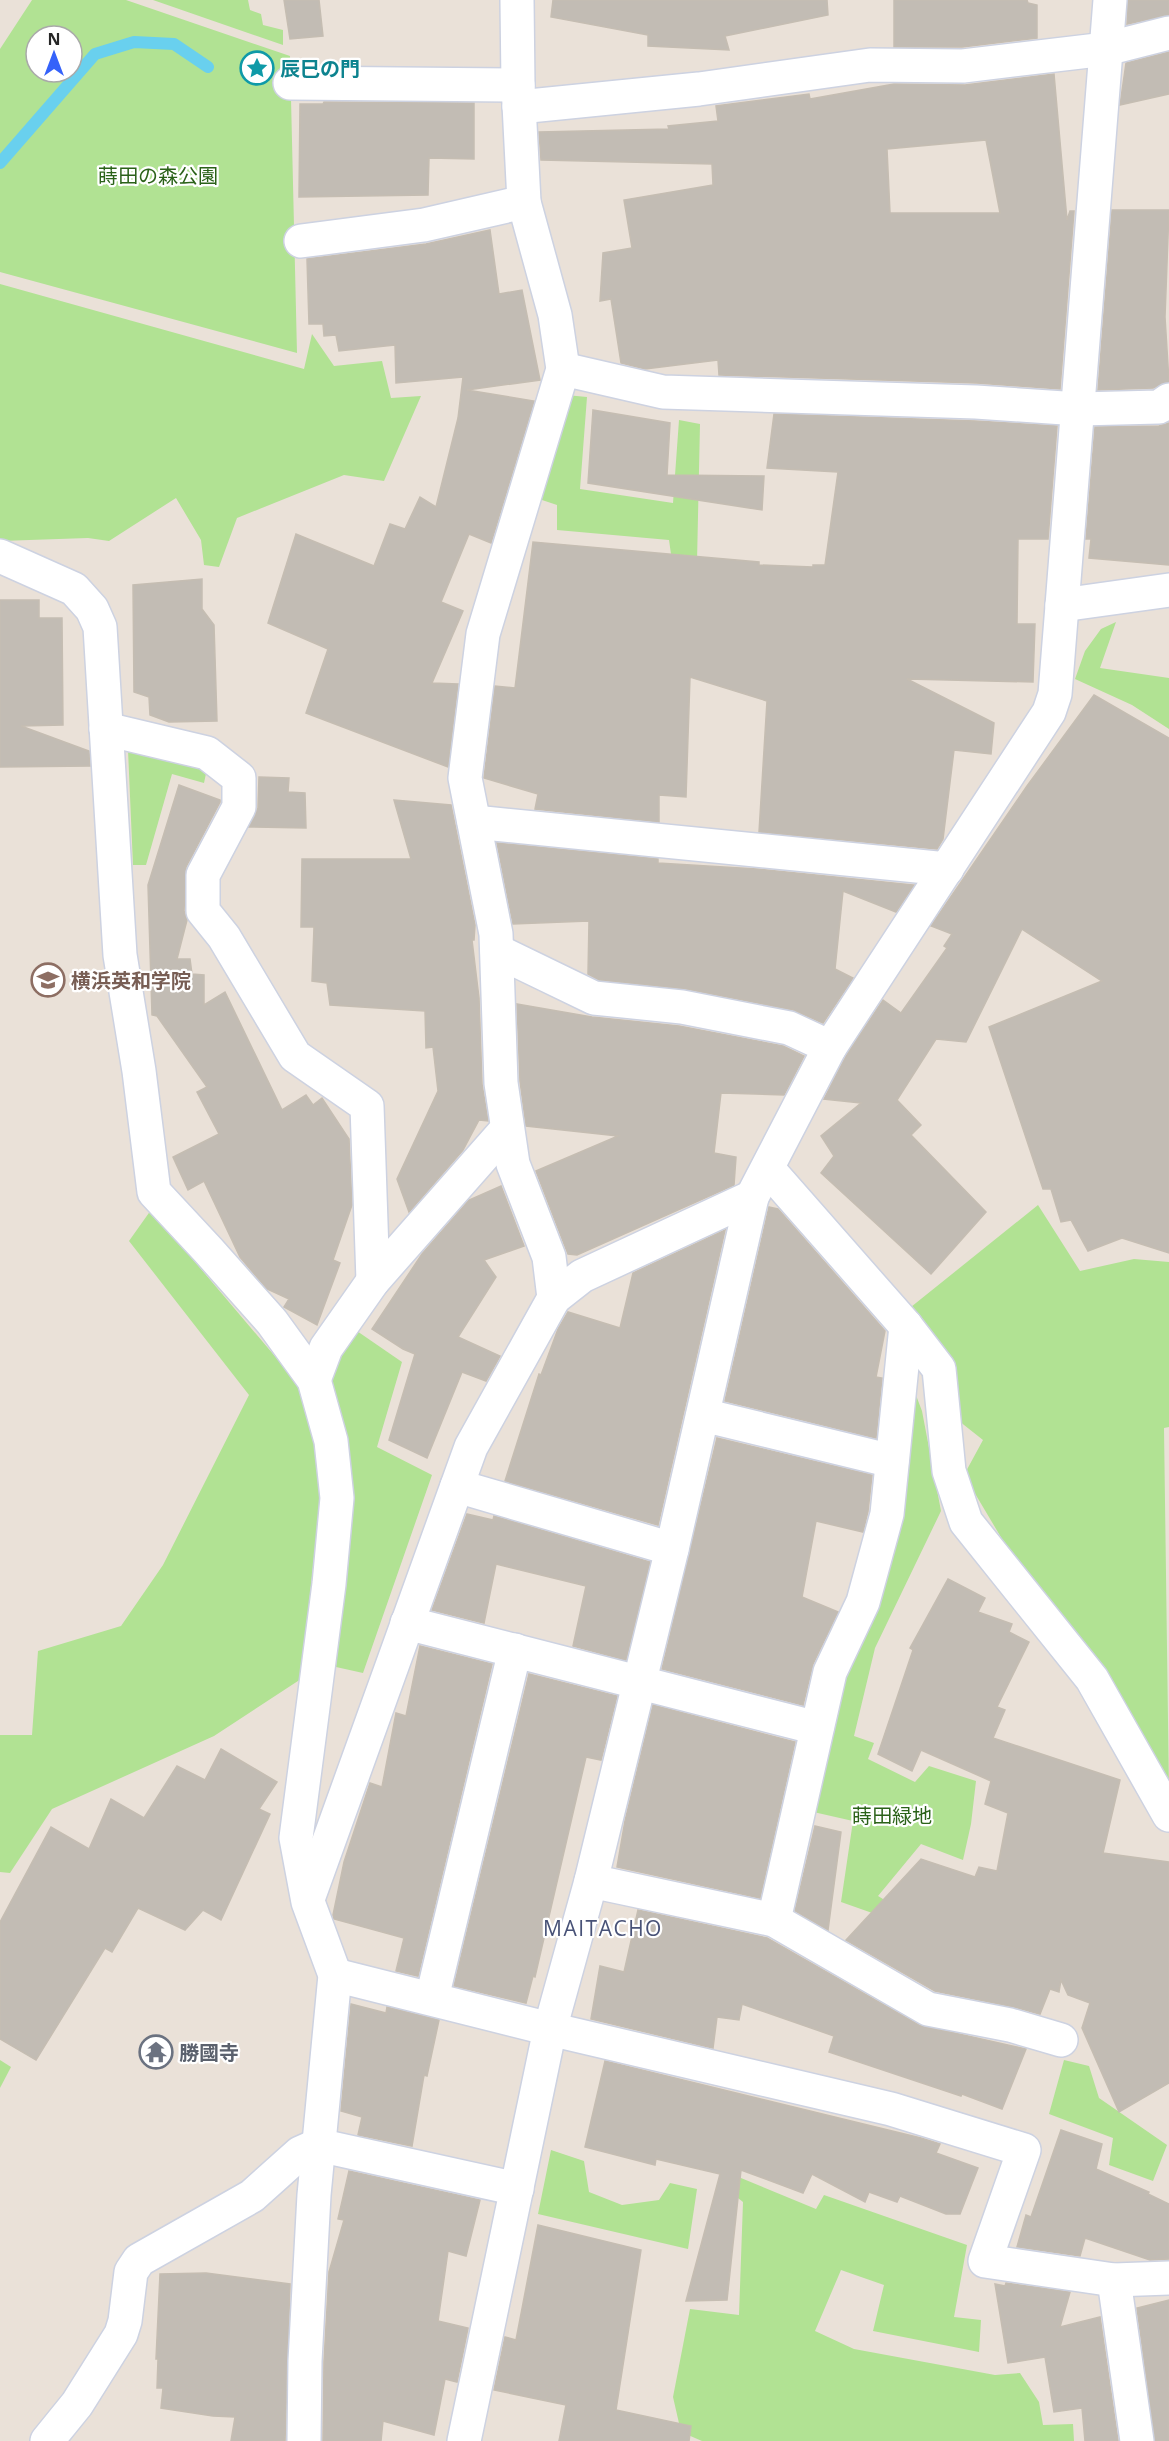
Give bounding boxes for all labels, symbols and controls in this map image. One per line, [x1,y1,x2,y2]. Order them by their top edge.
north arrow [24,24,84,84]
text: N [47,28,61,50]
place icon: 辰巳の門 [239,50,275,86]
place label: 辰巳の門 [280,55,360,82]
park label: 蒔田の森公園 [98,162,218,189]
school or university icon: 横浜英和学院 [30,962,66,998]
place label: 横浜英和学院 [71,967,191,994]
park label: 蒔田緑地 [852,1802,932,1829]
district label: MAITACHO [543,1914,663,1942]
temple icon: 勝國寺 [138,2034,174,2070]
place label: 勝國寺 [179,2039,239,2066]

